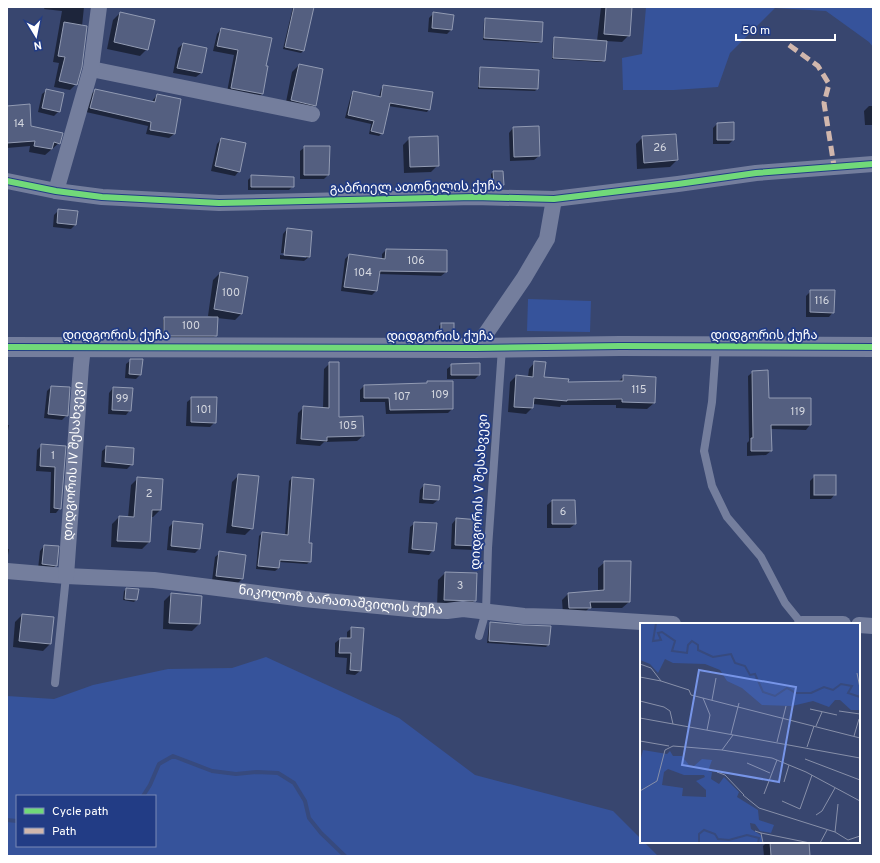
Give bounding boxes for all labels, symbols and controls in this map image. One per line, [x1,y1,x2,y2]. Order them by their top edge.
north arrow [16,16,56,56]
scale bar [736,16,835,42]
text: 50 m [742,23,770,39]
text: N [32,37,43,52]
house number: 14 [14,117,25,131]
house number: 26 [653,141,667,155]
street label: გაბრიელ ათონელის ქუჩა [330,178,502,198]
house number: 106 [407,254,425,268]
house number: 104 [354,266,372,280]
house number: 100 [222,286,240,300]
house number: 116 [815,294,829,308]
house number: 100 [182,319,200,333]
street label: დიდგორის ქუჩა [62,328,170,344]
street label: დიდგორის ქუჩა [710,328,818,344]
street label: დიდგორის ქუჩა [386,329,494,345]
street label: დიდგორის IV შესახვევი [61,381,88,541]
house number: 115 [631,383,647,397]
house number: 109 [431,388,449,402]
house number: 107 [394,390,411,404]
house number: 99 [115,392,129,406]
house number: 101 [196,403,212,417]
house number: 119 [791,405,805,419]
street label: დიდგორის V შესახვევი [468,414,492,570]
house number: 105 [339,419,357,433]
house number: 1 [51,449,55,463]
house number: 2 [146,487,152,501]
house number: 6 [560,505,566,519]
house number: 3 [457,579,463,593]
street label: ნიკოლოზ ბარათაშვილის ქუჩა [237,583,443,619]
inset map [640,623,860,843]
legend [16,795,156,847]
text: Cycle path [52,804,109,820]
text: Path [52,824,77,840]

